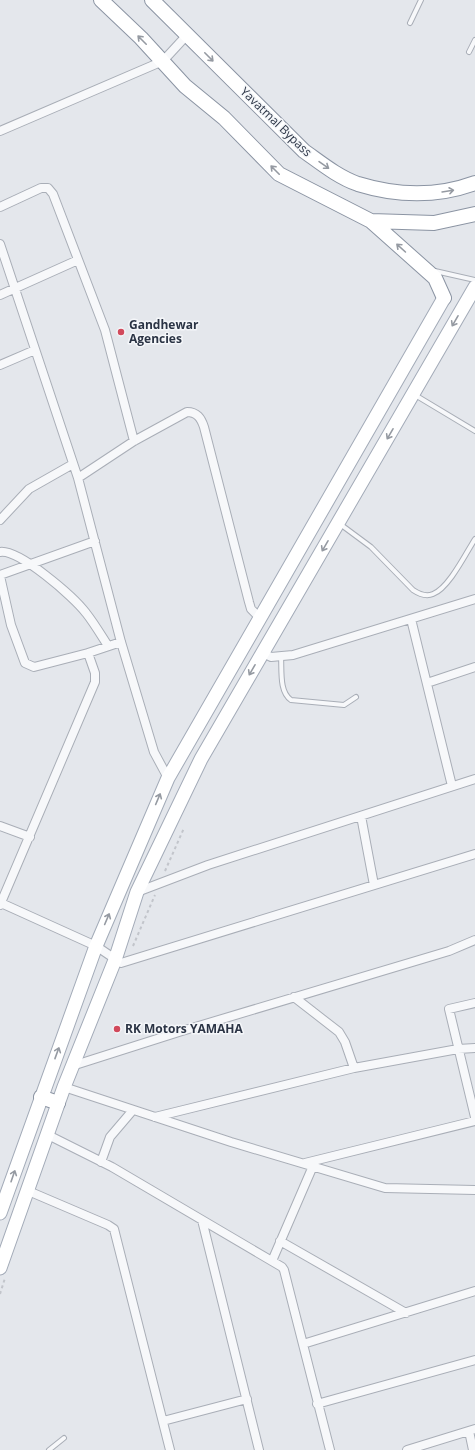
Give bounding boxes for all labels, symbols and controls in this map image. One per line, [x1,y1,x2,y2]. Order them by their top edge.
one-way arrow [138,35,147,45]
one-way arrow [204,52,214,62]
street label: Yavatmal Bypass [237,83,316,160]
one-way arrow [318,161,329,169]
one-way arrow [270,165,280,175]
one-way arrow [441,187,454,195]
one-way arrow [396,243,406,253]
one-way arrow [451,315,459,327]
place label: Gandhewar Agencies [129,316,199,347]
marker: Gandhewar Agencies [116,327,126,337]
one-way arrow [386,427,394,439]
one-way arrow [320,540,328,552]
one-way arrow [248,664,256,676]
one-way arrow [155,794,162,806]
one-way arrow [104,913,112,925]
place label: RK Motors YAMAHA [125,1020,243,1037]
marker: RK Motors YAMAHA [112,1024,122,1034]
one-way arrow [53,1048,61,1060]
one-way arrow [10,1170,17,1183]

